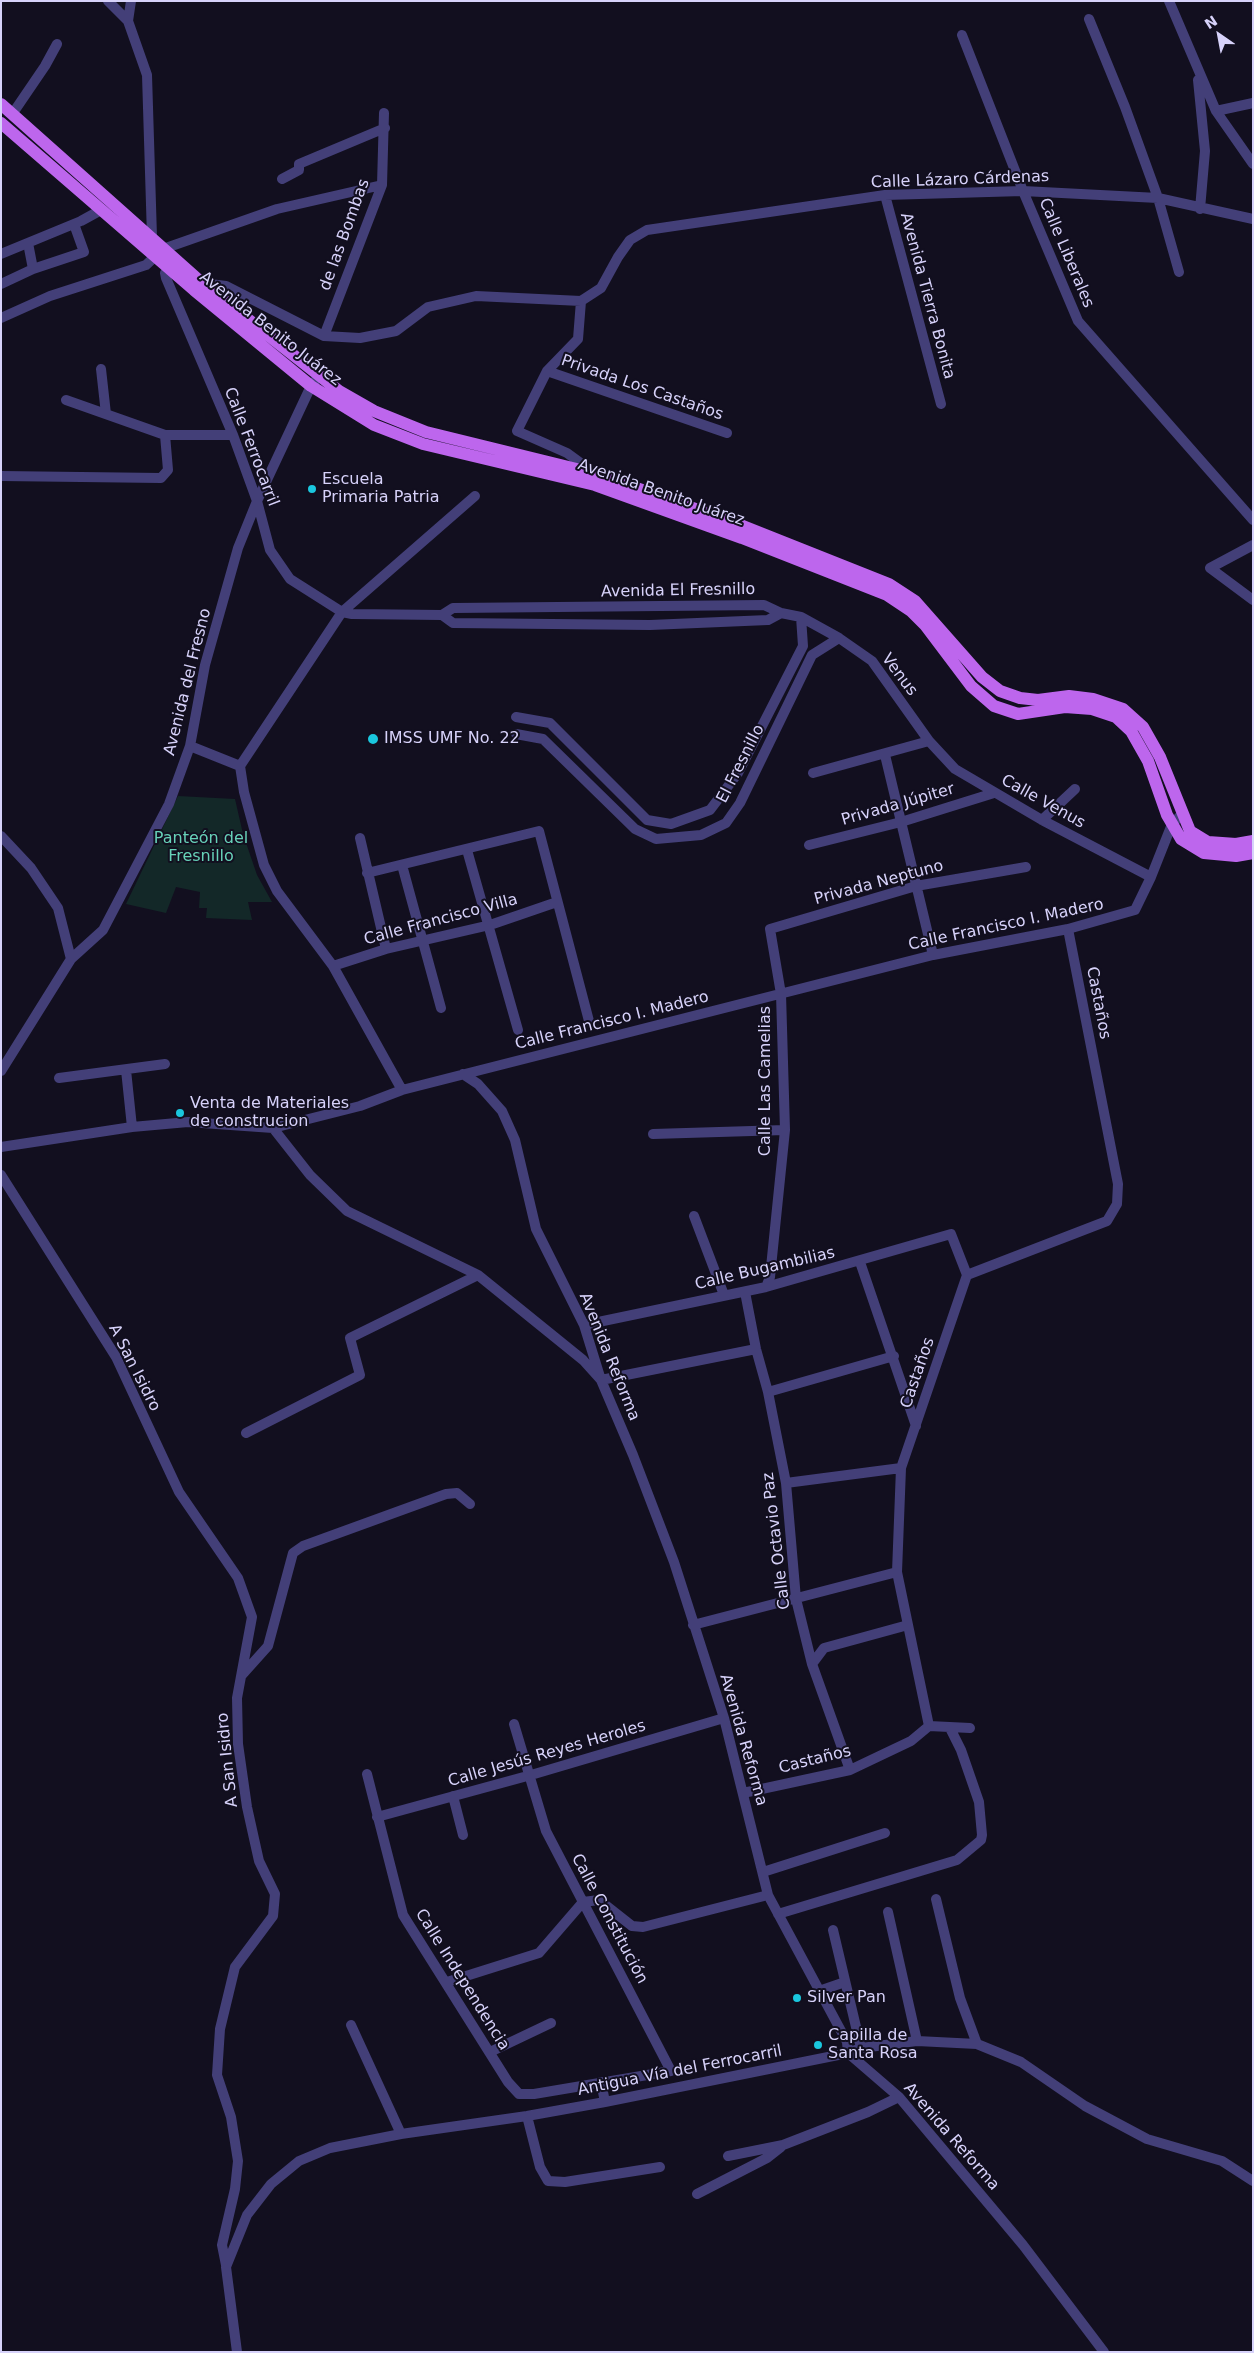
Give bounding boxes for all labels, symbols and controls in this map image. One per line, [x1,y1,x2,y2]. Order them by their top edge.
north arrow [1194,10,1244,60]
text: N [1202,13,1220,32]
street label: Calle Lázaro Cárdenas [871,167,1049,193]
street label: de las Bombas [316,177,374,293]
street label: Calle Liberales [1034,195,1098,311]
street label: Avenida Tierra Bonita [896,211,958,381]
street label: Avenida Benito Juárez [195,268,345,390]
street label: Privada Los Castaños [558,351,726,425]
street label: Calle Ferrocarril [220,385,282,509]
street label: Avenida Benito Juárez [575,455,747,531]
place label: Escuela Primaria Patria [322,470,440,508]
marker: Escuela Primaria Patria [306,483,318,495]
street label: Avenida El Fresnillo [601,580,755,602]
street label: Avenida del Fresno [160,606,216,758]
street label: Venus [877,650,921,700]
street label: El Fresnillo [713,722,769,806]
place label: IMSS UMF No. 22 [384,729,520,749]
marker: IMSS UMF No. 22 [366,732,380,746]
street label: Calle Venus [998,771,1088,833]
street label: Privada Júpiter [839,780,957,830]
park label: Panteón del Fresnillo [154,829,248,867]
street label: Privada Neptuno [812,857,946,909]
street label: Calle Francisco Villa [362,890,520,950]
street label: Calle Francisco I. Madero [907,895,1105,955]
street label: Castaños [1082,965,1114,1041]
street label: Calle Francisco I. Madero [513,988,711,1054]
street label: Calle Las Camelias [756,1006,776,1156]
place label: Venta de Materiales de construcion [190,1094,349,1132]
marker: Venta de Materiales de construcion [174,1107,186,1119]
street label: Calle Bugambilias [693,1244,837,1294]
street label: Avenida Reforma [575,1290,643,1424]
street label: A San Isidro [104,1321,164,1415]
street label: Castaños [897,1335,939,1411]
street label: Calle Octavio Paz [759,1471,795,1611]
street label: Avenida Reforma [715,1672,771,1808]
street label: A San Isidro [213,1712,243,1808]
street label: Calle Jesús Reyes Heroles [446,1717,648,1791]
street label: Castaños [777,1742,853,1778]
street label: Calle Constitución [567,1851,651,1987]
street label: Calle Independencia [411,1906,513,2054]
place label: Silver Pan [807,1988,886,2008]
marker: Silver Pan [791,1992,803,2004]
place label: Capilla de Santa Rosa [828,2026,918,2064]
marker: Capilla de Santa Rosa [812,2039,824,2051]
street label: Antigua Vía del Ferrocarril [576,2042,784,2100]
street label: Avenida Reforma [899,2079,1003,2195]

